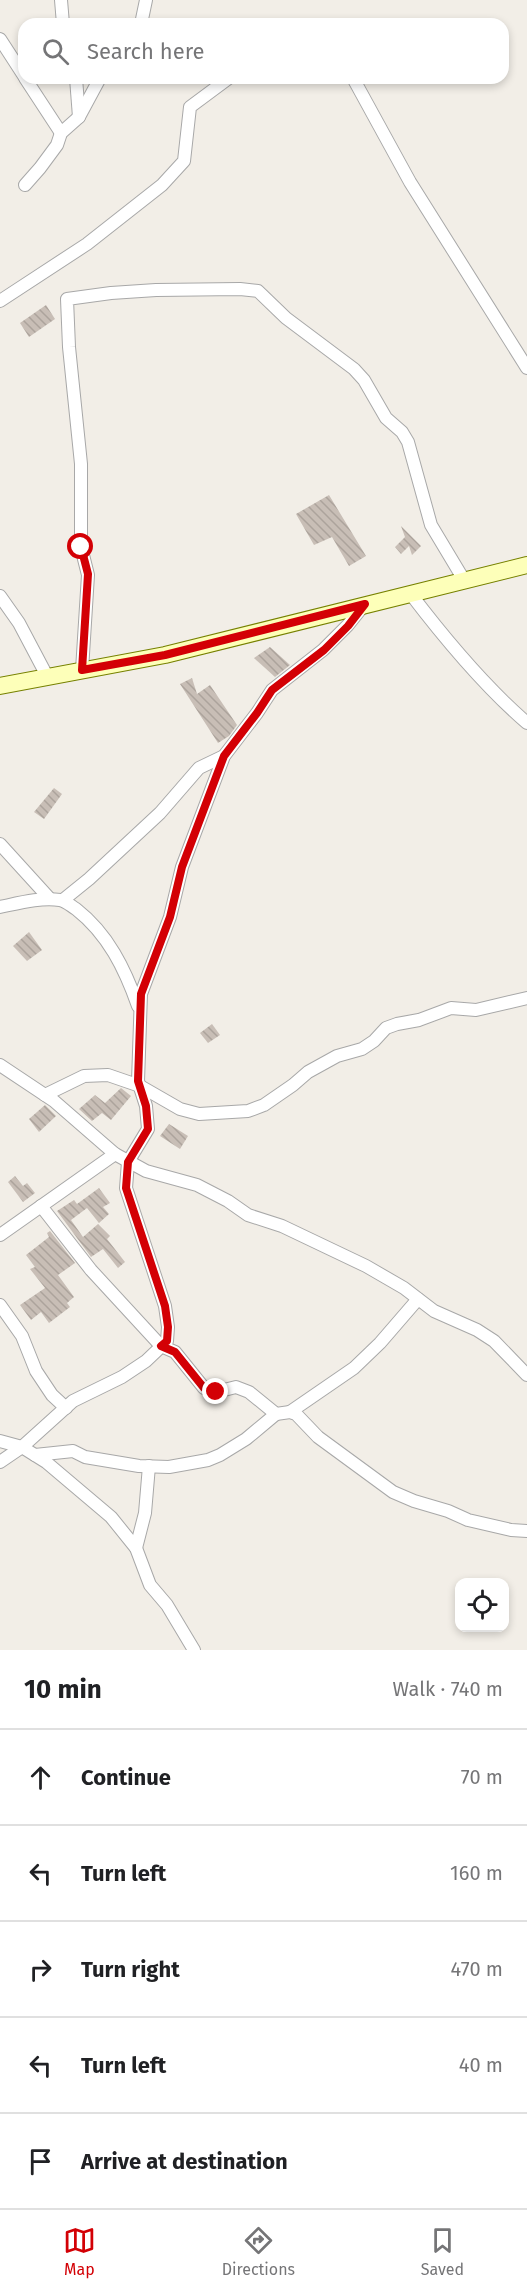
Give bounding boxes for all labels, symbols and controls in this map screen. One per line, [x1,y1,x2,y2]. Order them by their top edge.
search box [18,18,509,84]
icon: search [39,35,72,68]
text: Search here [87,38,205,65]
route start [67,533,93,559]
route end [202,1378,228,1404]
map controls [455,1578,509,1632]
button: locate [455,1578,509,1632]
text: 10 min [24,1674,102,1705]
text: Walk · 740 m [393,1677,503,1701]
icon: ahead [24,1761,57,1794]
text: Continue [81,1764,171,1791]
text: 70 m [461,1765,503,1789]
icon: left [24,1857,57,1890]
text: Turn left [81,1860,166,1887]
text: 160 m [450,1861,503,1885]
icon: right [24,1953,57,1986]
text: Turn right [81,1956,180,1983]
text: 470 m [451,1957,503,1981]
icon: left [24,2049,57,2082]
text: Turn left [81,2052,166,2079]
text: 40 m [459,2053,503,2077]
icon: arrive [24,2145,57,2178]
text: Arrive at destination [81,2148,288,2175]
tab: Map [63,2224,96,2279]
tab: Directions [222,2224,295,2279]
tab: Saved [421,2224,464,2279]

